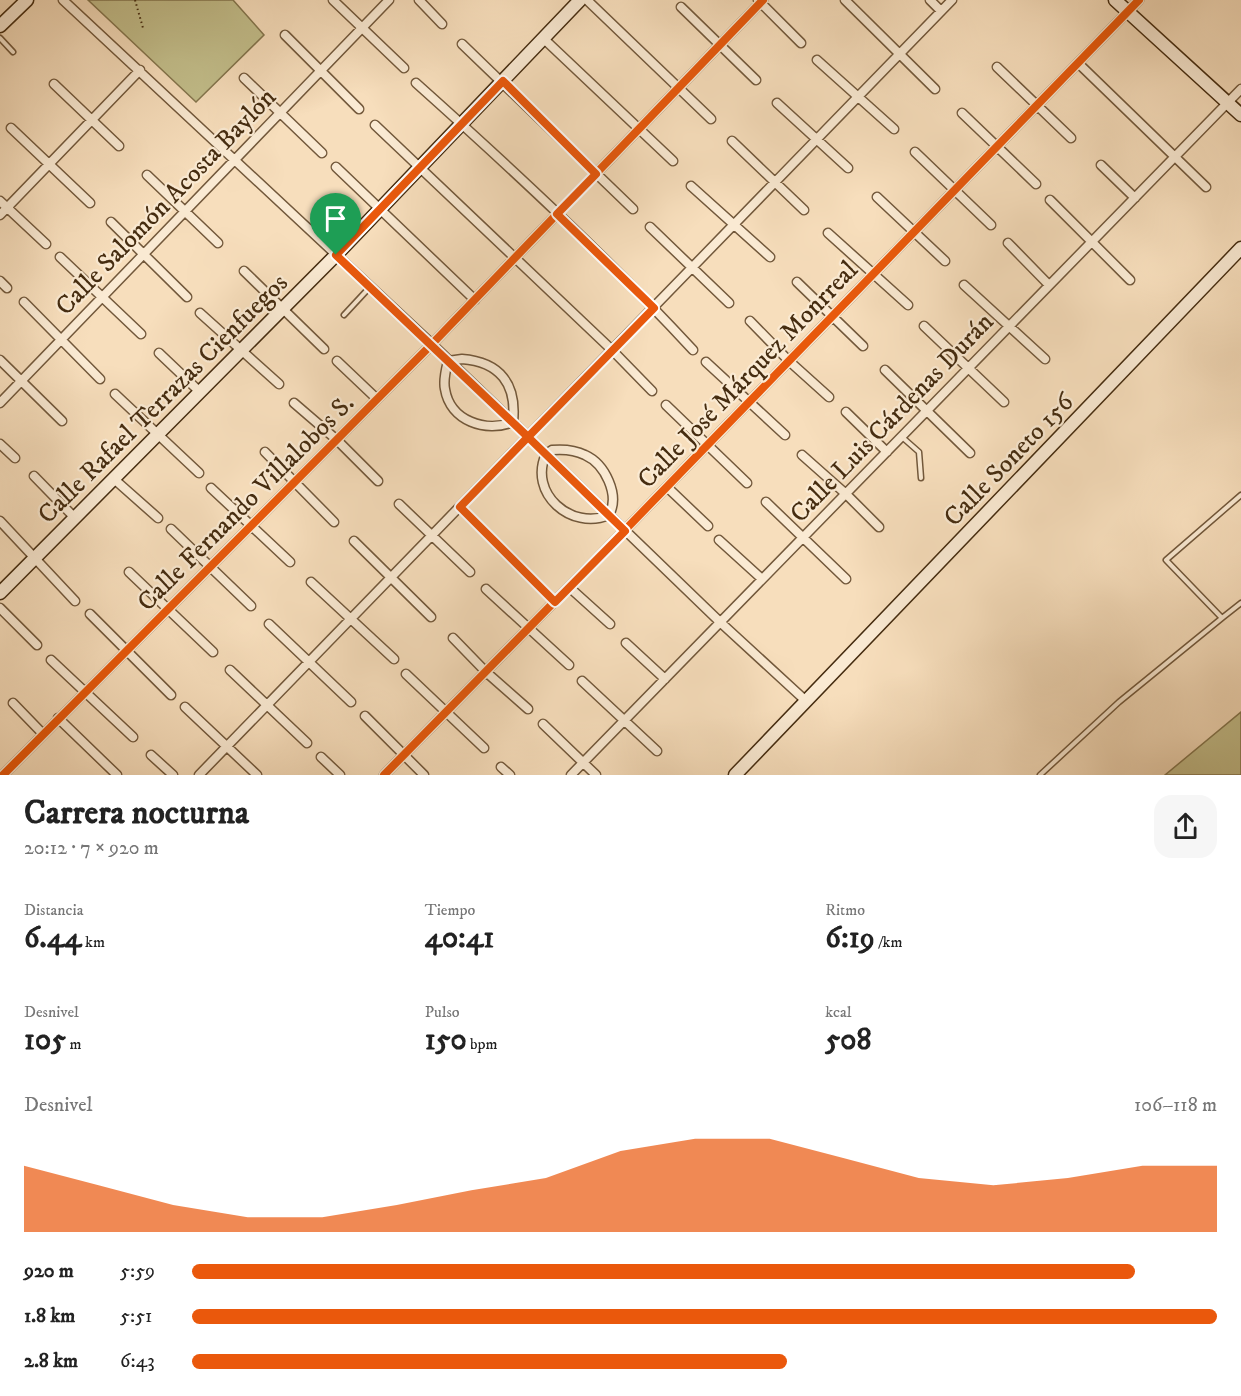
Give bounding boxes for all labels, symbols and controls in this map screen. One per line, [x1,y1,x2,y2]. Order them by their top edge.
street label: Calle Salomón Acosta Baylón [49,81,284,323]
pin [310,193,361,255]
icon: arrive [319,202,352,235]
street label: Calle José Márquez Monrreal [631,254,866,496]
street label: Calle Rafael Terrazas Cienfuegos [31,267,295,531]
street label: Calle Luis Cárdenas Durán [783,306,1001,530]
street label: Calle Soneto 156 [937,385,1082,534]
street label: Calle Fernando Villalobos S. [130,387,362,619]
text: Carrera nocturna [24,793,249,834]
button: share [1154,795,1217,858]
text: 20:12 · 7 × 920 m [24,836,159,861]
text: Distancia [24,900,83,920]
text: Tiempo [425,900,475,920]
text: Ritmo [825,900,865,920]
text: 6.44 [24,920,82,957]
text: 40:41 [425,920,494,957]
text: 6:19 [825,920,875,957]
text: km [82,932,105,952]
text: /km [875,932,902,952]
text: Desnivel [24,1002,79,1022]
text: Pulso [425,1002,460,1022]
text: kcal [825,1002,852,1022]
text: 105 [24,1022,66,1059]
text: 150 [425,1022,467,1059]
text: 508 [825,1022,871,1059]
text: m [66,1034,81,1054]
text: bpm [467,1034,498,1054]
text: Desnivel [24,1093,93,1118]
text: 106–118 m [1134,1093,1217,1118]
text: 920 m [24,1259,74,1284]
text: 5:59 [120,1259,155,1284]
text: 1.8 km [24,1304,75,1329]
text: 5:51 [120,1304,152,1329]
text: 2.8 km [24,1349,78,1374]
text: 6:43 [120,1349,155,1374]

